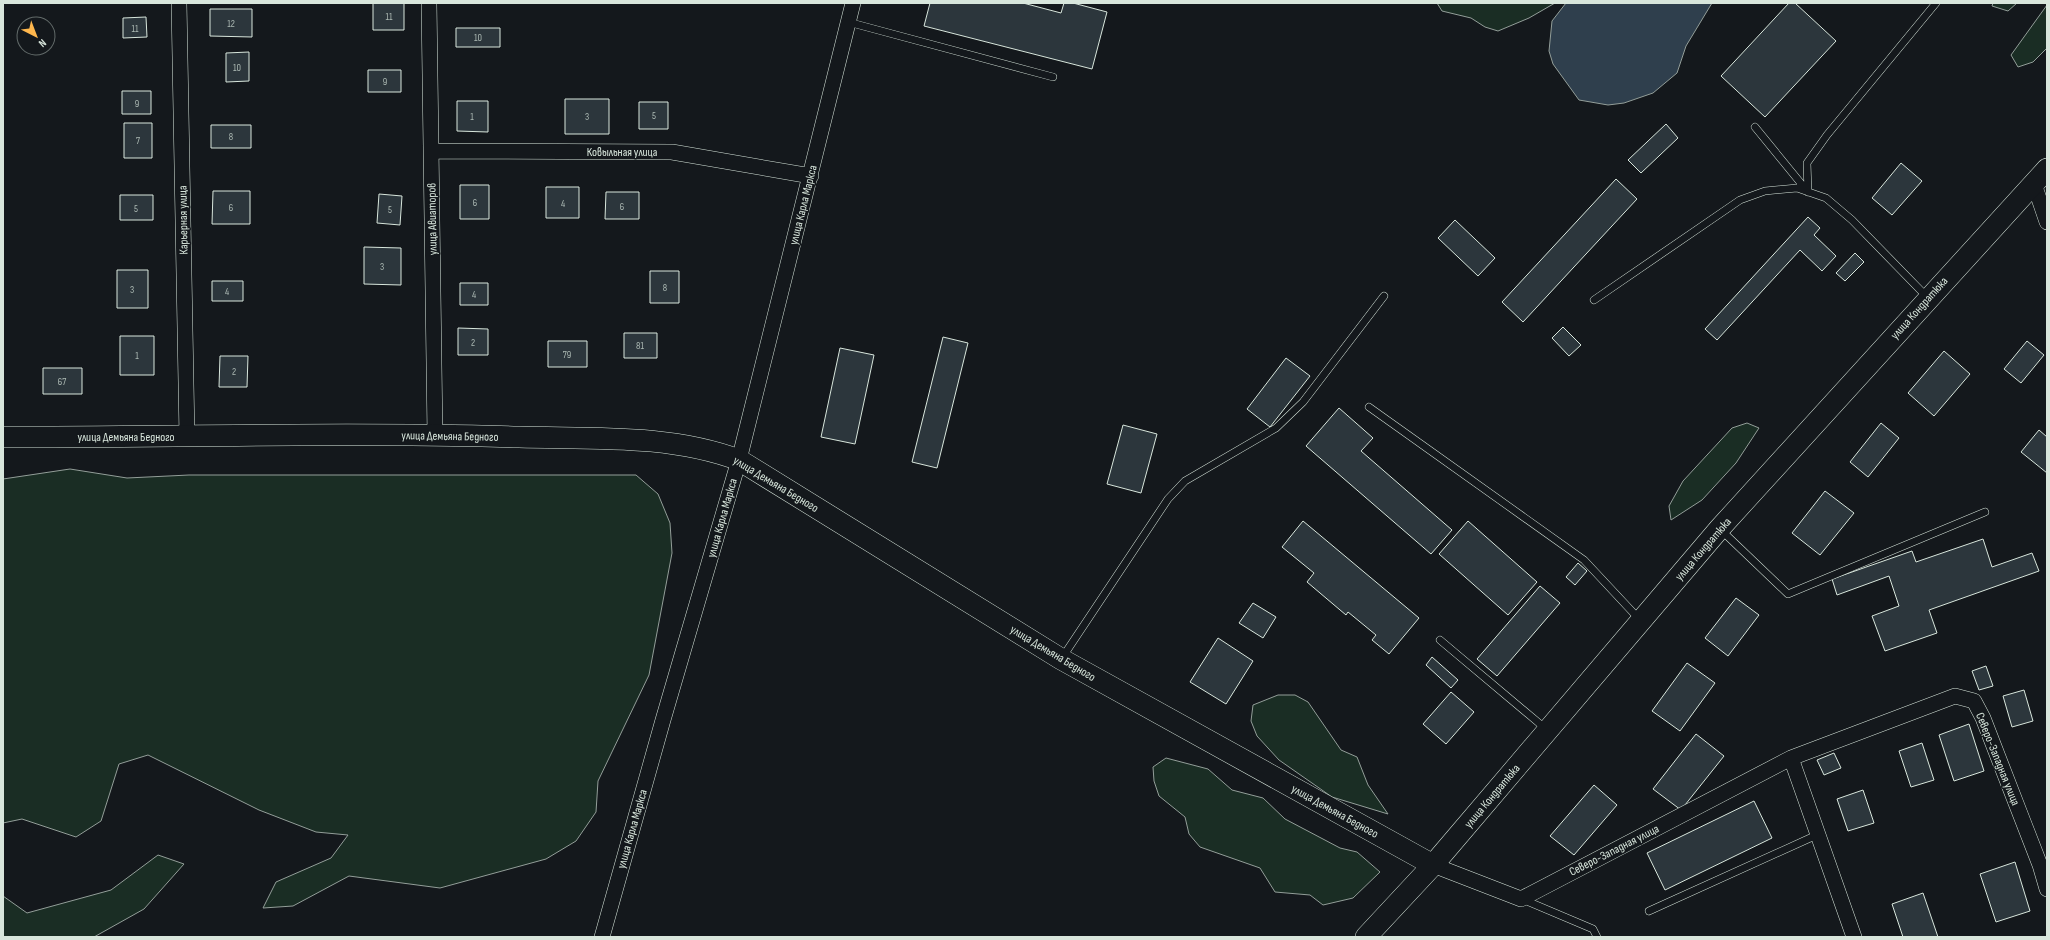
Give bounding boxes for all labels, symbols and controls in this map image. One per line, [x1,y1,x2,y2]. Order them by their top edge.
house number: 11 [386,11,393,23]
north arrow [16,16,56,56]
house number: 12 [227,18,235,30]
house number: 11 [132,23,139,35]
house number: 10 [474,32,482,44]
text: N [36,36,49,50]
house number: 10 [233,62,241,74]
house number: 9 [383,76,387,88]
house number: 9 [135,98,139,110]
house number: 5 [652,110,656,122]
house number: 1 [470,111,474,123]
house number: 3 [585,111,589,123]
house number: 8 [229,131,233,143]
house number: 7 [136,135,140,147]
street label: Ковыльная улица [587,145,658,160]
street label: улица Карла Маркса [786,163,821,247]
street label: улица Авиаторов [424,183,441,255]
street label: Карьерная улица [175,185,192,255]
house number: 6 [473,197,477,209]
house number: 4 [561,198,565,210]
house number: 6 [620,201,624,213]
house number: 6 [229,202,233,214]
house number: 5 [134,203,138,215]
house number: 5 [388,204,392,216]
house number: 3 [380,261,384,273]
street label: улица Кондратюка [1887,274,1952,343]
house number: 8 [663,282,667,294]
house number: 3 [130,284,134,296]
house number: 4 [225,286,229,298]
house number: 4 [472,289,476,301]
house number: 2 [471,337,475,349]
house number: 81 [636,340,644,352]
house number: 79 [563,349,571,361]
house number: 1 [135,350,139,362]
house number: 2 [232,366,236,378]
house number: 67 [58,376,66,388]
street label: улица Демьяна Бедного [401,428,499,445]
street label: улица Демьяна Бедного [77,430,175,445]
street label: улица Демьяна Бедного [730,453,821,516]
street label: улица Карла Маркса [704,476,741,559]
street label: улица Кондратюка [1672,514,1735,584]
street label: улица Демьяна Бедного [1007,622,1098,685]
street label: Северо-Западная улица [1972,710,2023,808]
street label: улица Кондратюка [1461,761,1524,831]
street label: улица Демьяна Бедного [1289,781,1381,842]
street label: улица Карла Маркса [614,787,651,870]
street label: Северо-Западная улица [1567,821,1662,880]

